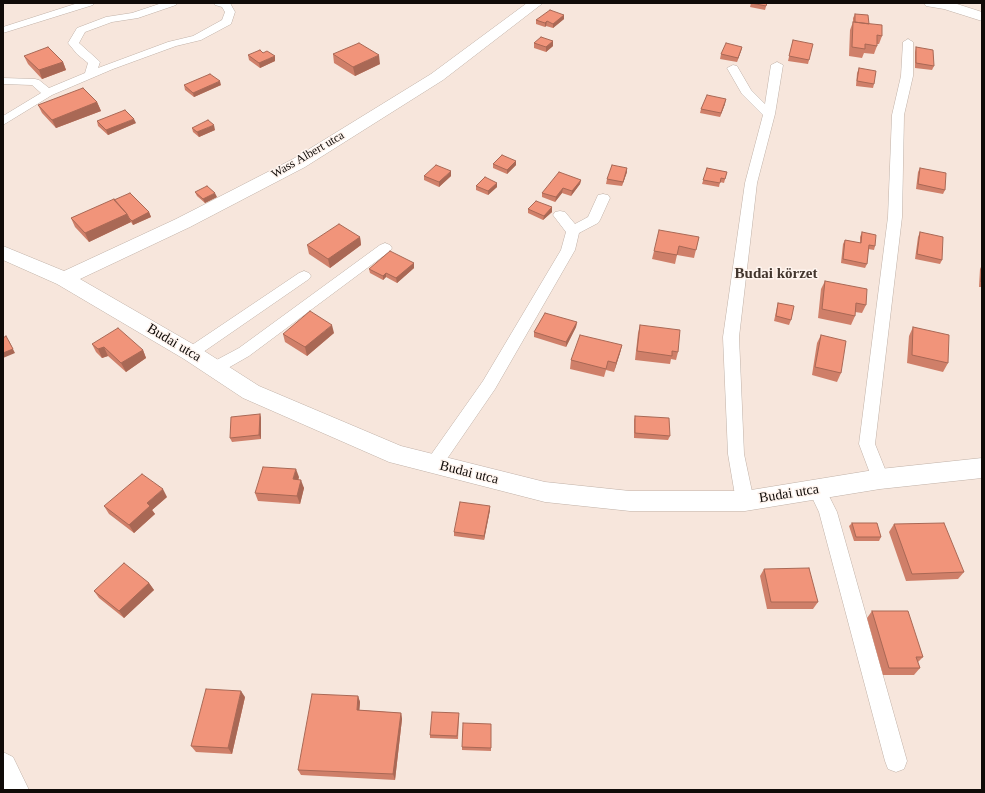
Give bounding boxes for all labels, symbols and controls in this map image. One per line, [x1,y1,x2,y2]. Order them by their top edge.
street label: Wass Albert utca [269,128,347,182]
district label: Budai körzet [735,265,817,283]
street label: Budai utca [144,320,204,366]
street label: Budai utca [438,458,500,488]
street label: Budai utca [758,481,820,507]

